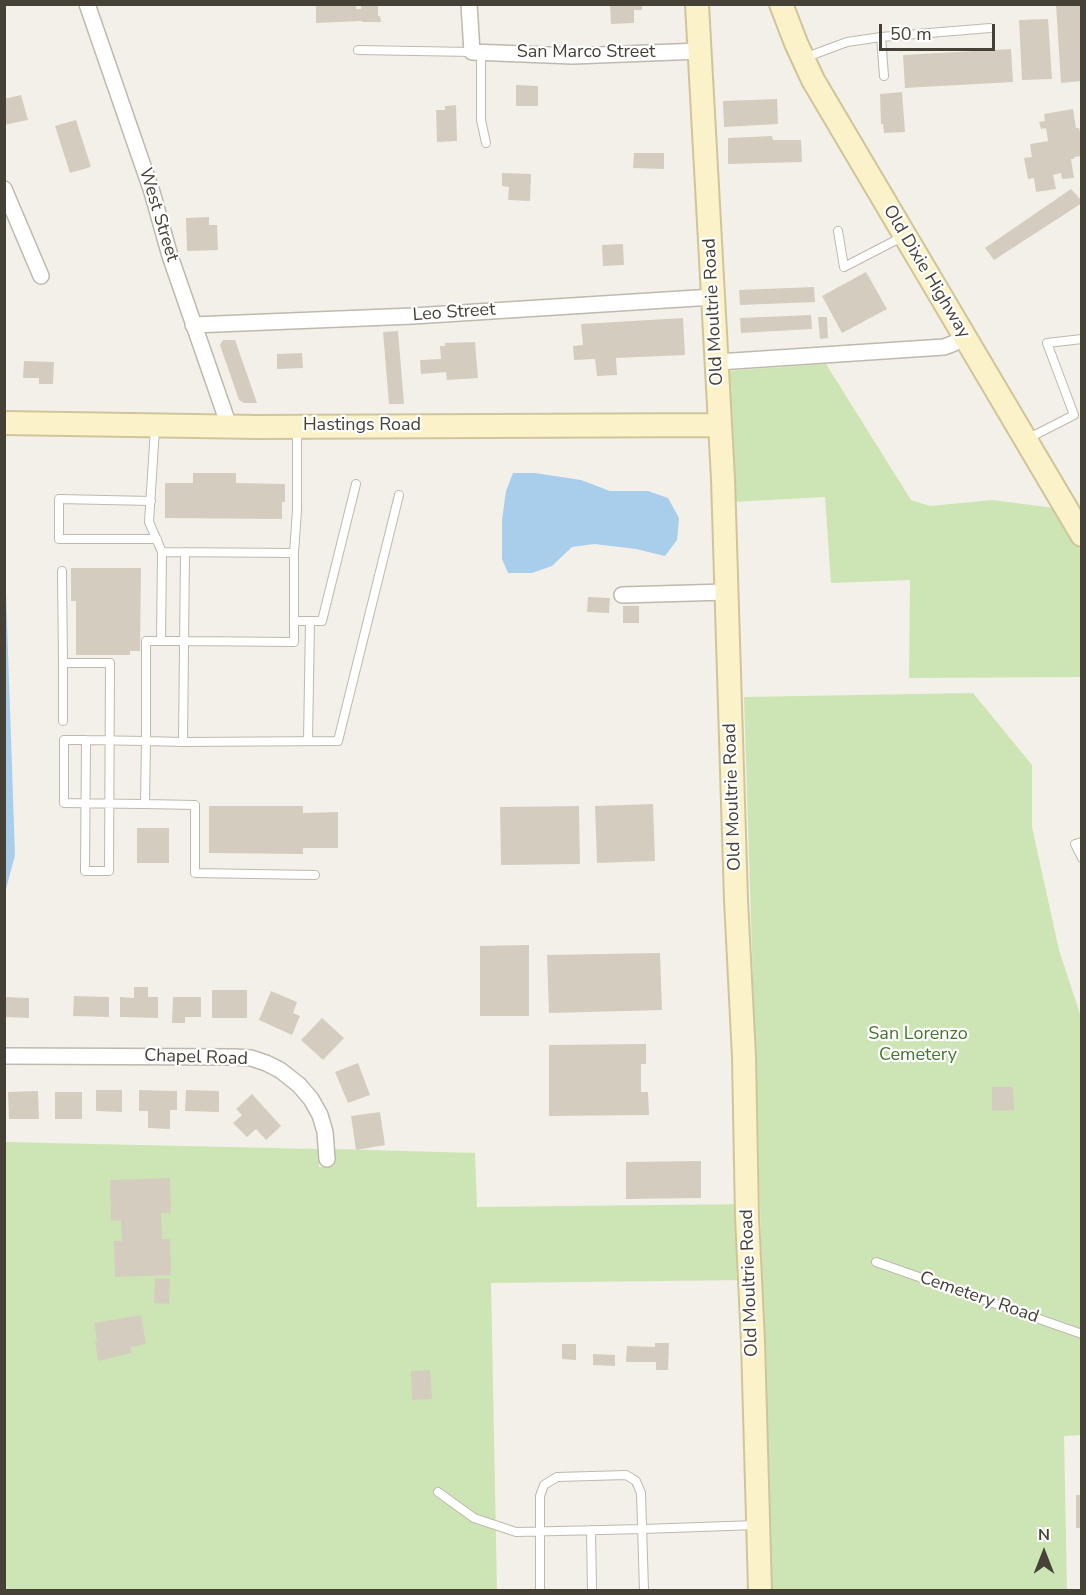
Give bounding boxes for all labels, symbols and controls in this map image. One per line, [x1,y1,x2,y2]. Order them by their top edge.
scale bar [882,12,998,50]
text: 50 m [890,22,932,46]
street label: San Marco Street [517,42,655,64]
street label: West Street [134,165,182,265]
street label: Old Dixie Highway [878,201,974,343]
street label: Old Moultrie Road [699,238,729,386]
street label: Leo Street [412,299,496,327]
street label: Hastings Road [303,415,421,437]
street label: Old Moultrie Road [720,723,746,871]
park label: San Lorenzo Cemetery [868,1024,968,1066]
street label: Chapel Road [144,1045,248,1071]
street label: Old Moultrie Road [737,1209,763,1357]
street label: Cemetery Road [917,1268,1041,1328]
north arrow [1014,1523,1074,1583]
text: N [1038,1524,1050,1546]

